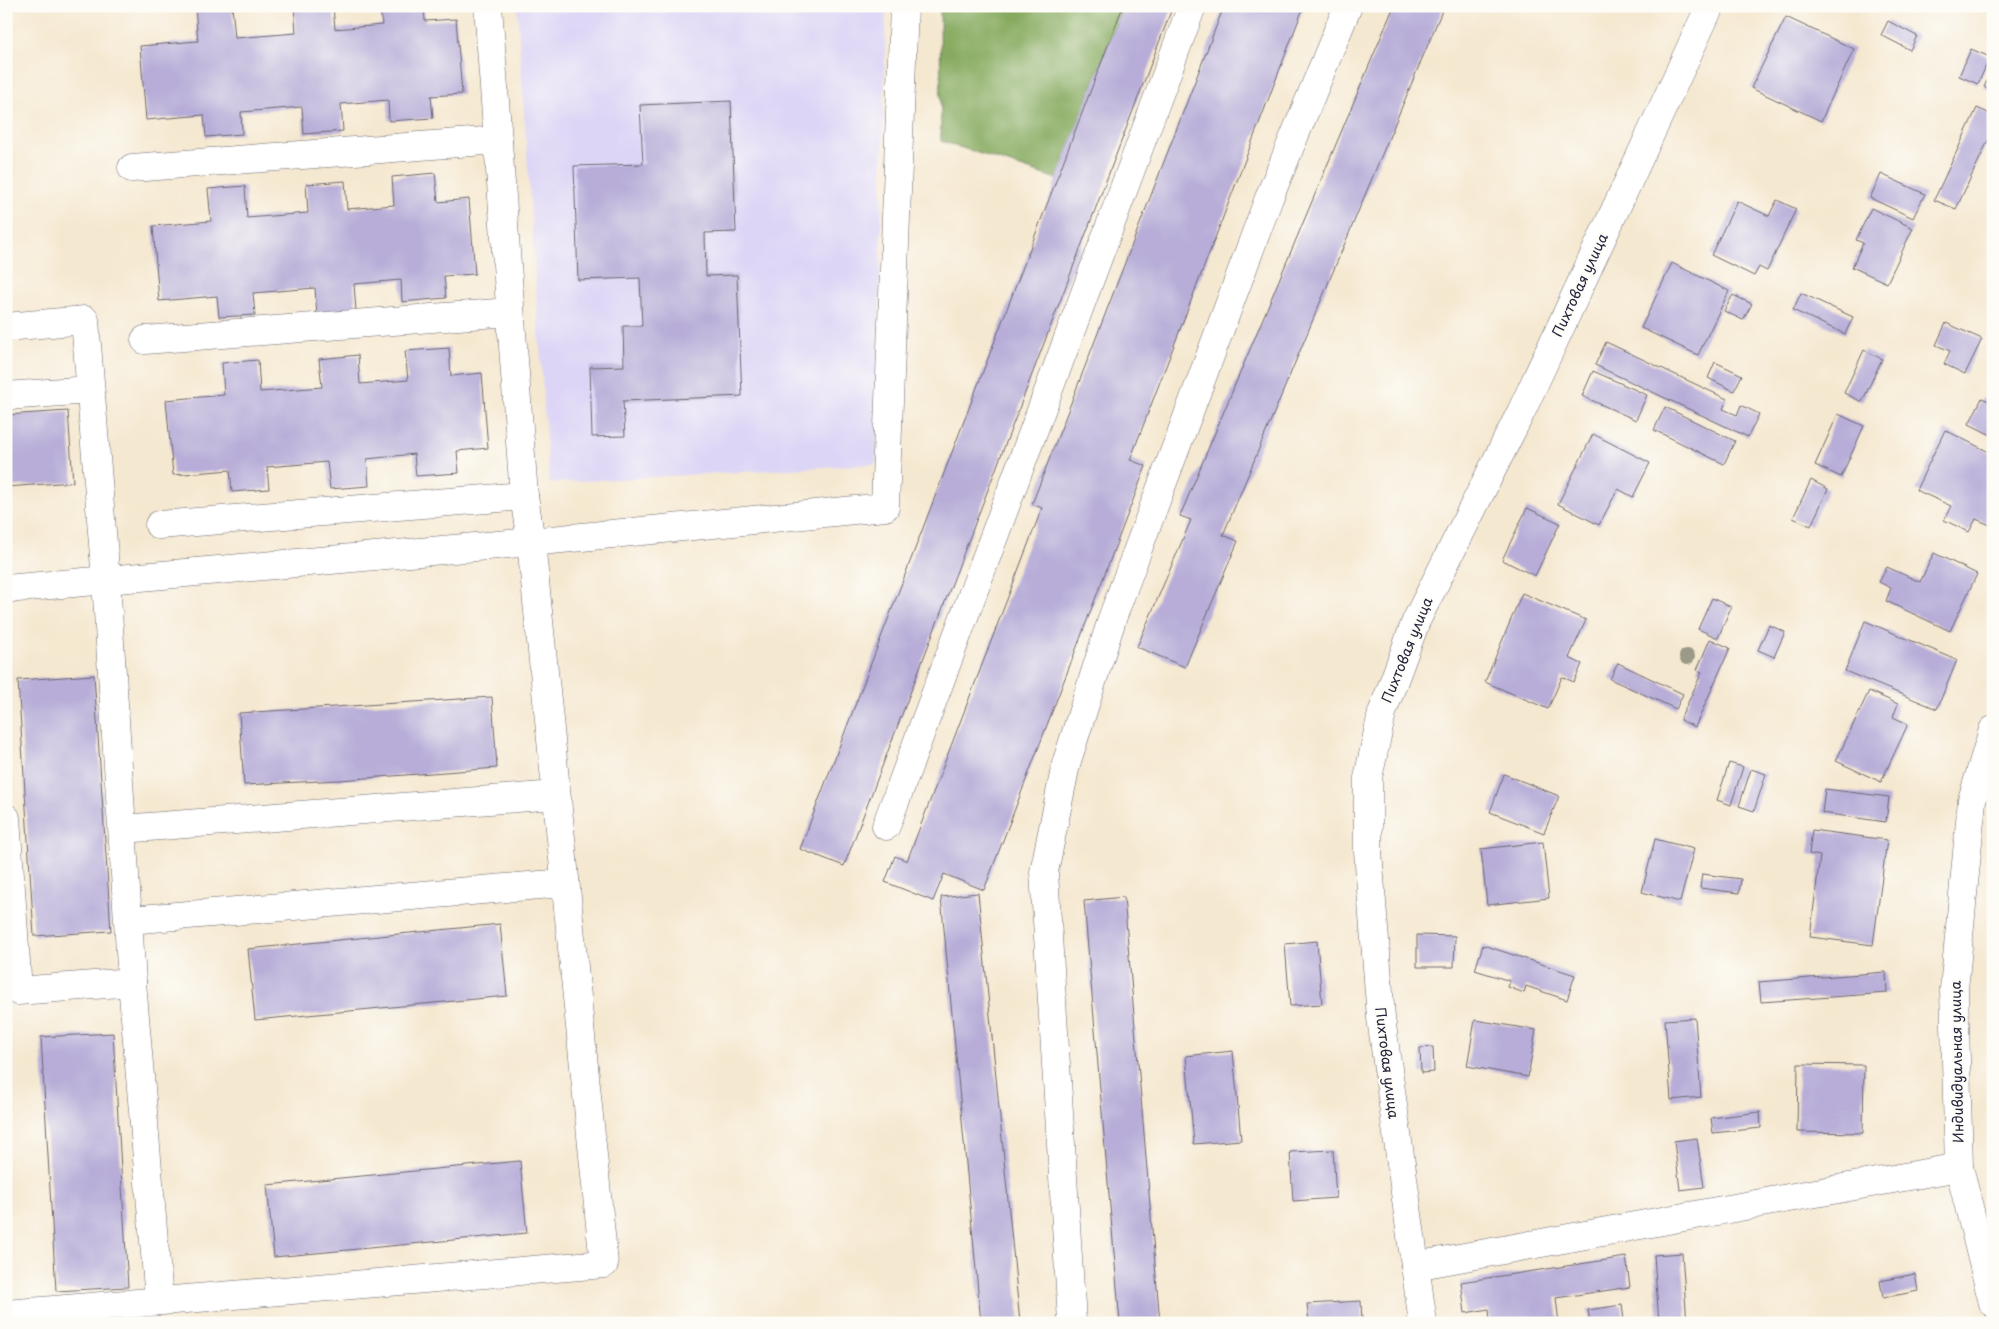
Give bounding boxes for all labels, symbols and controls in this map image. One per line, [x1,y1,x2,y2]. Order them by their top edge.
street label: Пихтовая улица [1546,229,1613,340]
street label: Пихтовая улица [1376,594,1437,706]
street label: Индивидуальная улица [1945,980,1968,1143]
street label: Пихтовая улица [1370,1006,1405,1120]

